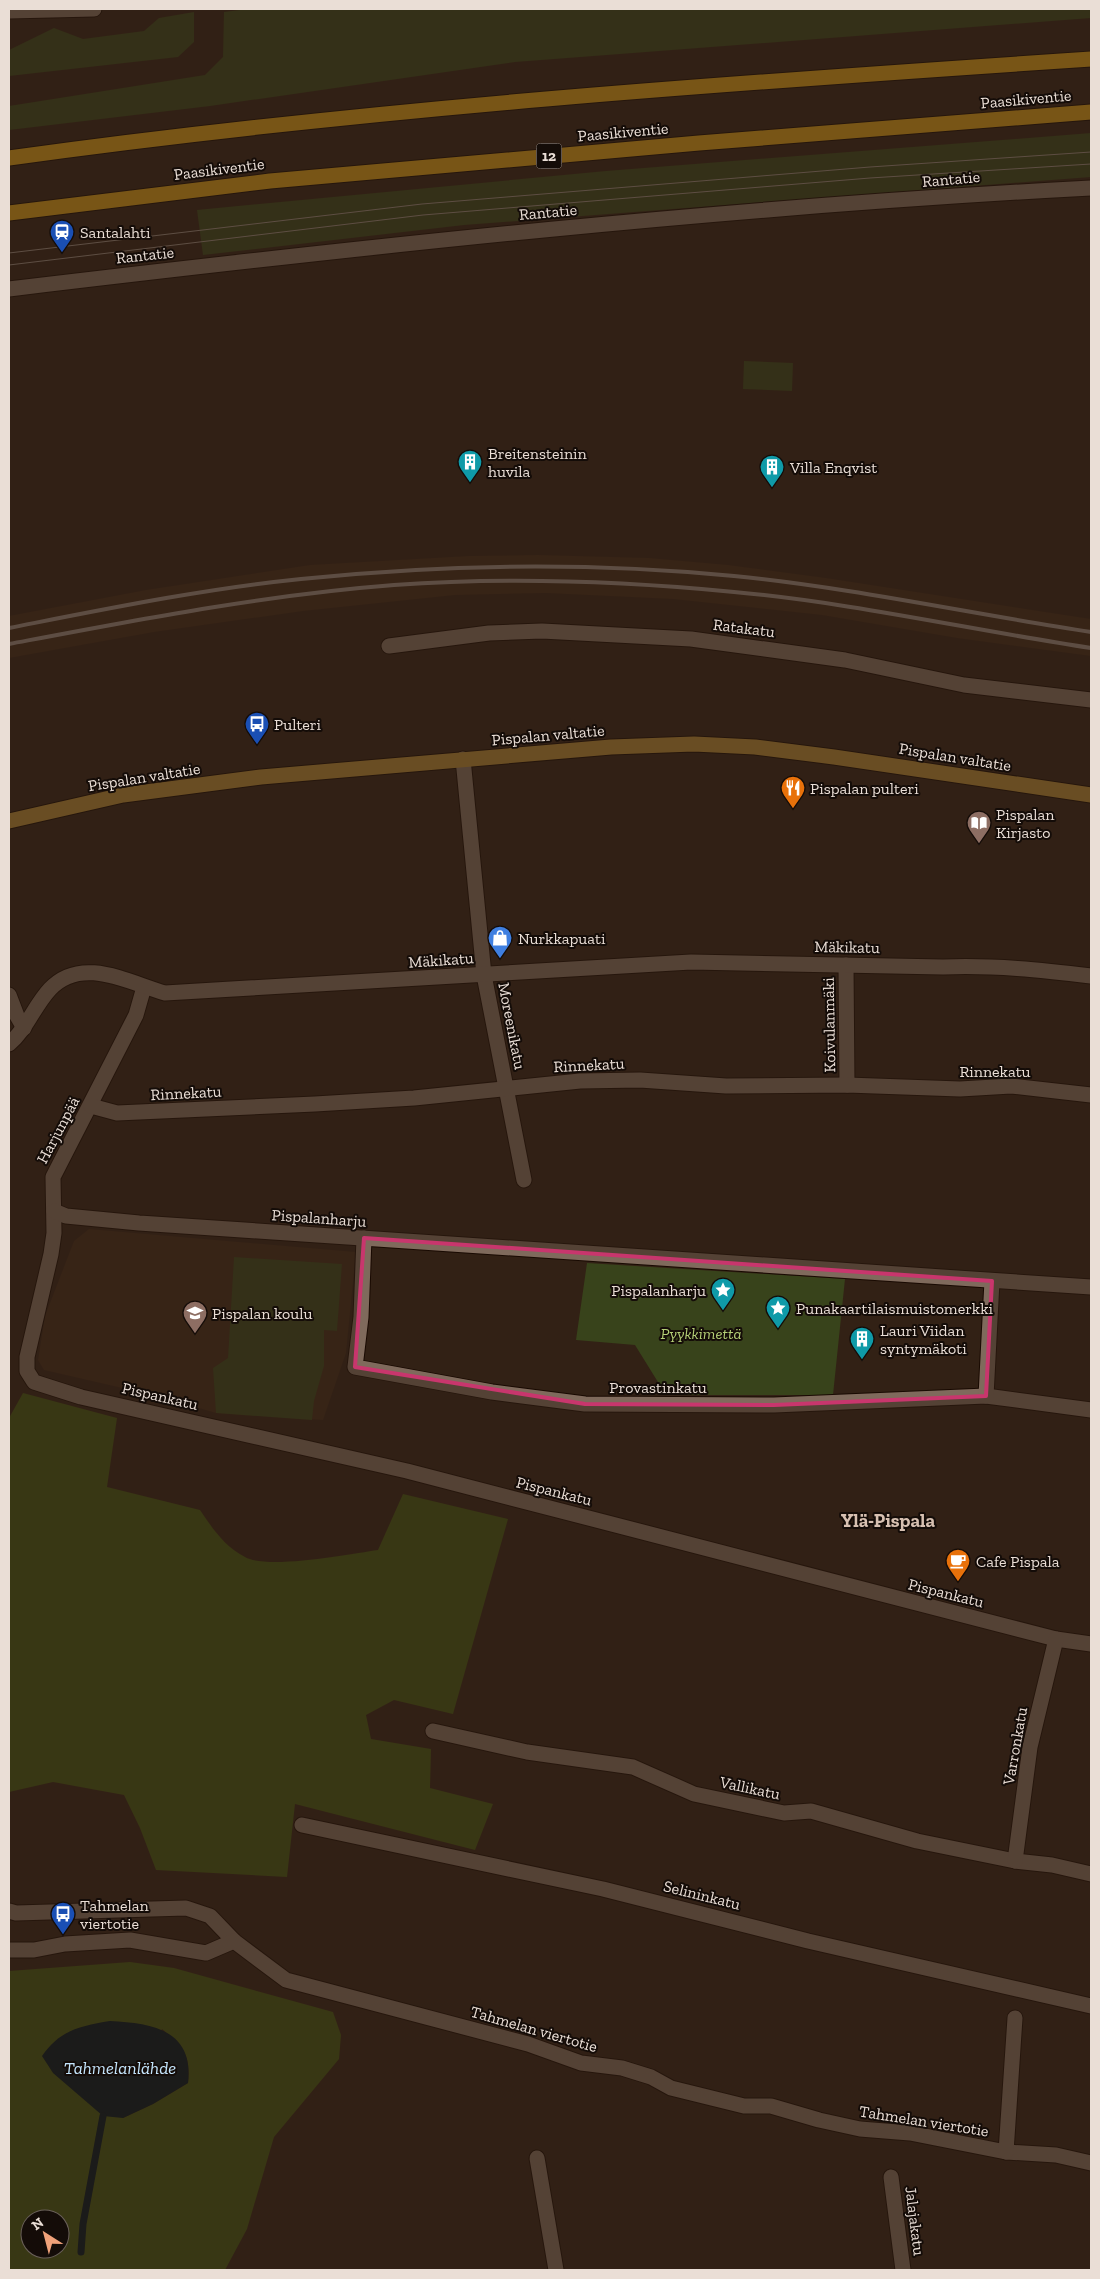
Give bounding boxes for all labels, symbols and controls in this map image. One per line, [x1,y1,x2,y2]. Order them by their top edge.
street label: Paasikiventie [980,86,1072,112]
street label: Paasikiventie [577,119,669,145]
road number: 12 [536,144,562,168]
street label: Paasikiventie [173,154,265,184]
street label: Rantatie [921,167,981,191]
street label: Rantatie [518,200,578,224]
station icon: Santalahti [49,219,75,253]
place label: Santalahti [80,223,151,242]
street label: Rantatie [115,243,175,267]
place label: Breitensteinin huvila [488,444,588,481]
building icon: Breitensteinin huvila [457,449,483,483]
building icon: Villa Enqvist [759,454,785,488]
place label: Villa Enqvist [789,458,877,477]
street label: Ratakatu [712,615,776,641]
bus stop icon: Pulteri [244,711,270,745]
place label: Pulteri [274,715,322,734]
street label: Pispalan valtatie [491,721,605,749]
street label: Pispalan valtatie [898,739,1012,775]
street label: Pispalan valtatie [87,759,201,795]
restaurant icon: Pispalan pulteri [780,775,806,809]
place label: Pispalan pulteri [810,779,919,798]
place label: Pispalan Kirjasto [996,805,1055,842]
library icon: Pispalan Kirjasto [966,810,992,844]
shop icon: Nurkkapuati [487,925,513,959]
place label: Nurkkapuati [518,929,606,948]
street label: Mäkikatu [814,937,880,957]
street label: Mäkikatu [408,948,474,972]
street label: Koivulanmäki [819,977,839,1073]
street label: Moreenikatu [494,981,530,1071]
street label: Rinnekatu [553,1054,625,1076]
street label: Rinnekatu [959,1062,1031,1081]
street label: Rinnekatu [150,1082,222,1104]
street label: Harjunpää [33,1093,84,1167]
street label: Pispalanharju [271,1205,367,1231]
place icon: Pispalanharju [710,1277,736,1311]
place label: Pispalanharju [611,1281,706,1300]
place icon: Punakaartilaismuistomerkki [765,1295,791,1329]
place label: Punakaartilaismuistomerkki [796,1299,993,1318]
school or university icon: Pispalan koulu [182,1300,208,1334]
place label: Pispalan koulu [212,1304,312,1323]
place label: Lauri Viidan syntymäkoti [880,1321,967,1358]
park label: Pyykkimettä [661,1324,741,1343]
building icon: Lauri Viidan syntymäkoti [849,1326,875,1360]
street label: Pispankatu [120,1378,200,1414]
street label: Provastinkatu [609,1378,707,1397]
street label: Pispankatu [514,1472,594,1510]
district label: Ylä-Pispala [841,1509,935,1532]
cafe icon: Cafe Pispala [945,1548,971,1582]
place label: Cafe Pispala [976,1552,1060,1571]
street label: Pispankatu [906,1574,986,1612]
street label: Varronkatu [999,1705,1031,1787]
street label: Vallikatu [717,1772,782,1804]
street label: Selininkatu [662,1876,742,1914]
place label: Tahmelan viertotie [80,1896,149,1933]
bus stop icon: Tahmelan viertotie [50,1901,76,1935]
street label: Tahmelan viertotie [469,2002,599,2056]
water label: Tahmelanlähde [64,2057,176,2079]
street label: Tahmelan viertotie [858,2101,990,2141]
street label: Jalajakatu [901,2185,929,2257]
north arrow [20,2209,70,2259]
text: N [28,2214,47,2234]

